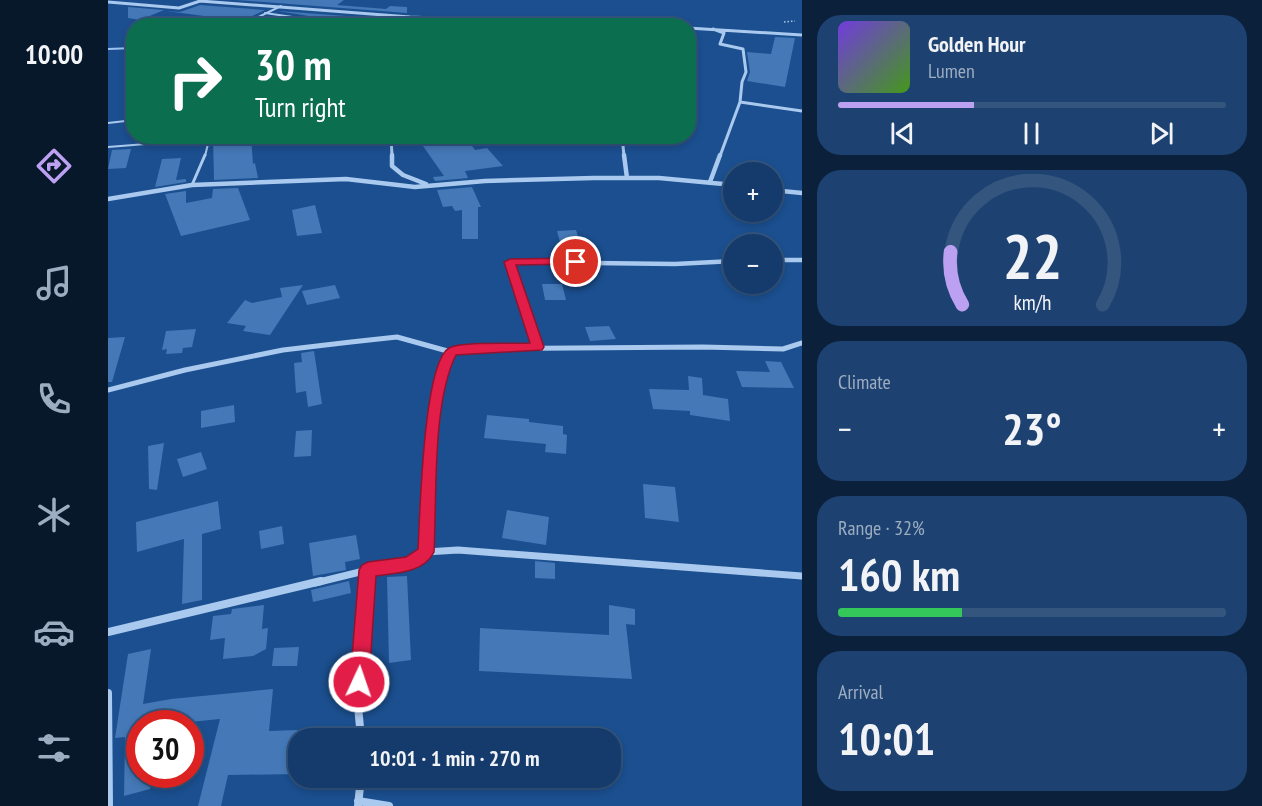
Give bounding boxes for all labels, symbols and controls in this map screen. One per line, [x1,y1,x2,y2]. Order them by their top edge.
text: Golden Hour [928,30,1026,58]
text: 10:00 [25,37,83,71]
text: 30 m [255,37,332,92]
icon: right [156,42,234,120]
text: Lumen [928,58,975,84]
text: Turn right [255,90,346,124]
icon: previous [886,117,919,150]
icon: pause [1015,117,1048,150]
icon: next [1145,117,1178,150]
icon: directions [33,145,75,187]
map controls [723,162,783,294]
button: + [723,162,783,222]
text: 22 [1002,215,1062,296]
button: − [723,234,783,294]
pin [550,236,601,287]
icon: arrive [559,245,592,278]
icon: music [33,262,75,304]
text: km/h [1013,288,1051,316]
text: Climate [838,369,891,395]
icon: phone [33,378,75,420]
text: 23° [1002,399,1062,457]
text: − [838,407,852,450]
text: + [1212,407,1226,450]
icon: climate [33,494,75,536]
text: Range · 32% [838,515,925,541]
text: 160 km [838,545,960,603]
icon: car [33,611,75,653]
position arrow [327,650,391,714]
text: Arrival [838,679,883,705]
text: 10:01 [838,709,935,767]
speed limit sign: 30 [126,710,204,788]
icon: filters [33,727,75,769]
text: 10:01 · 1 min · 270 m [369,744,540,772]

